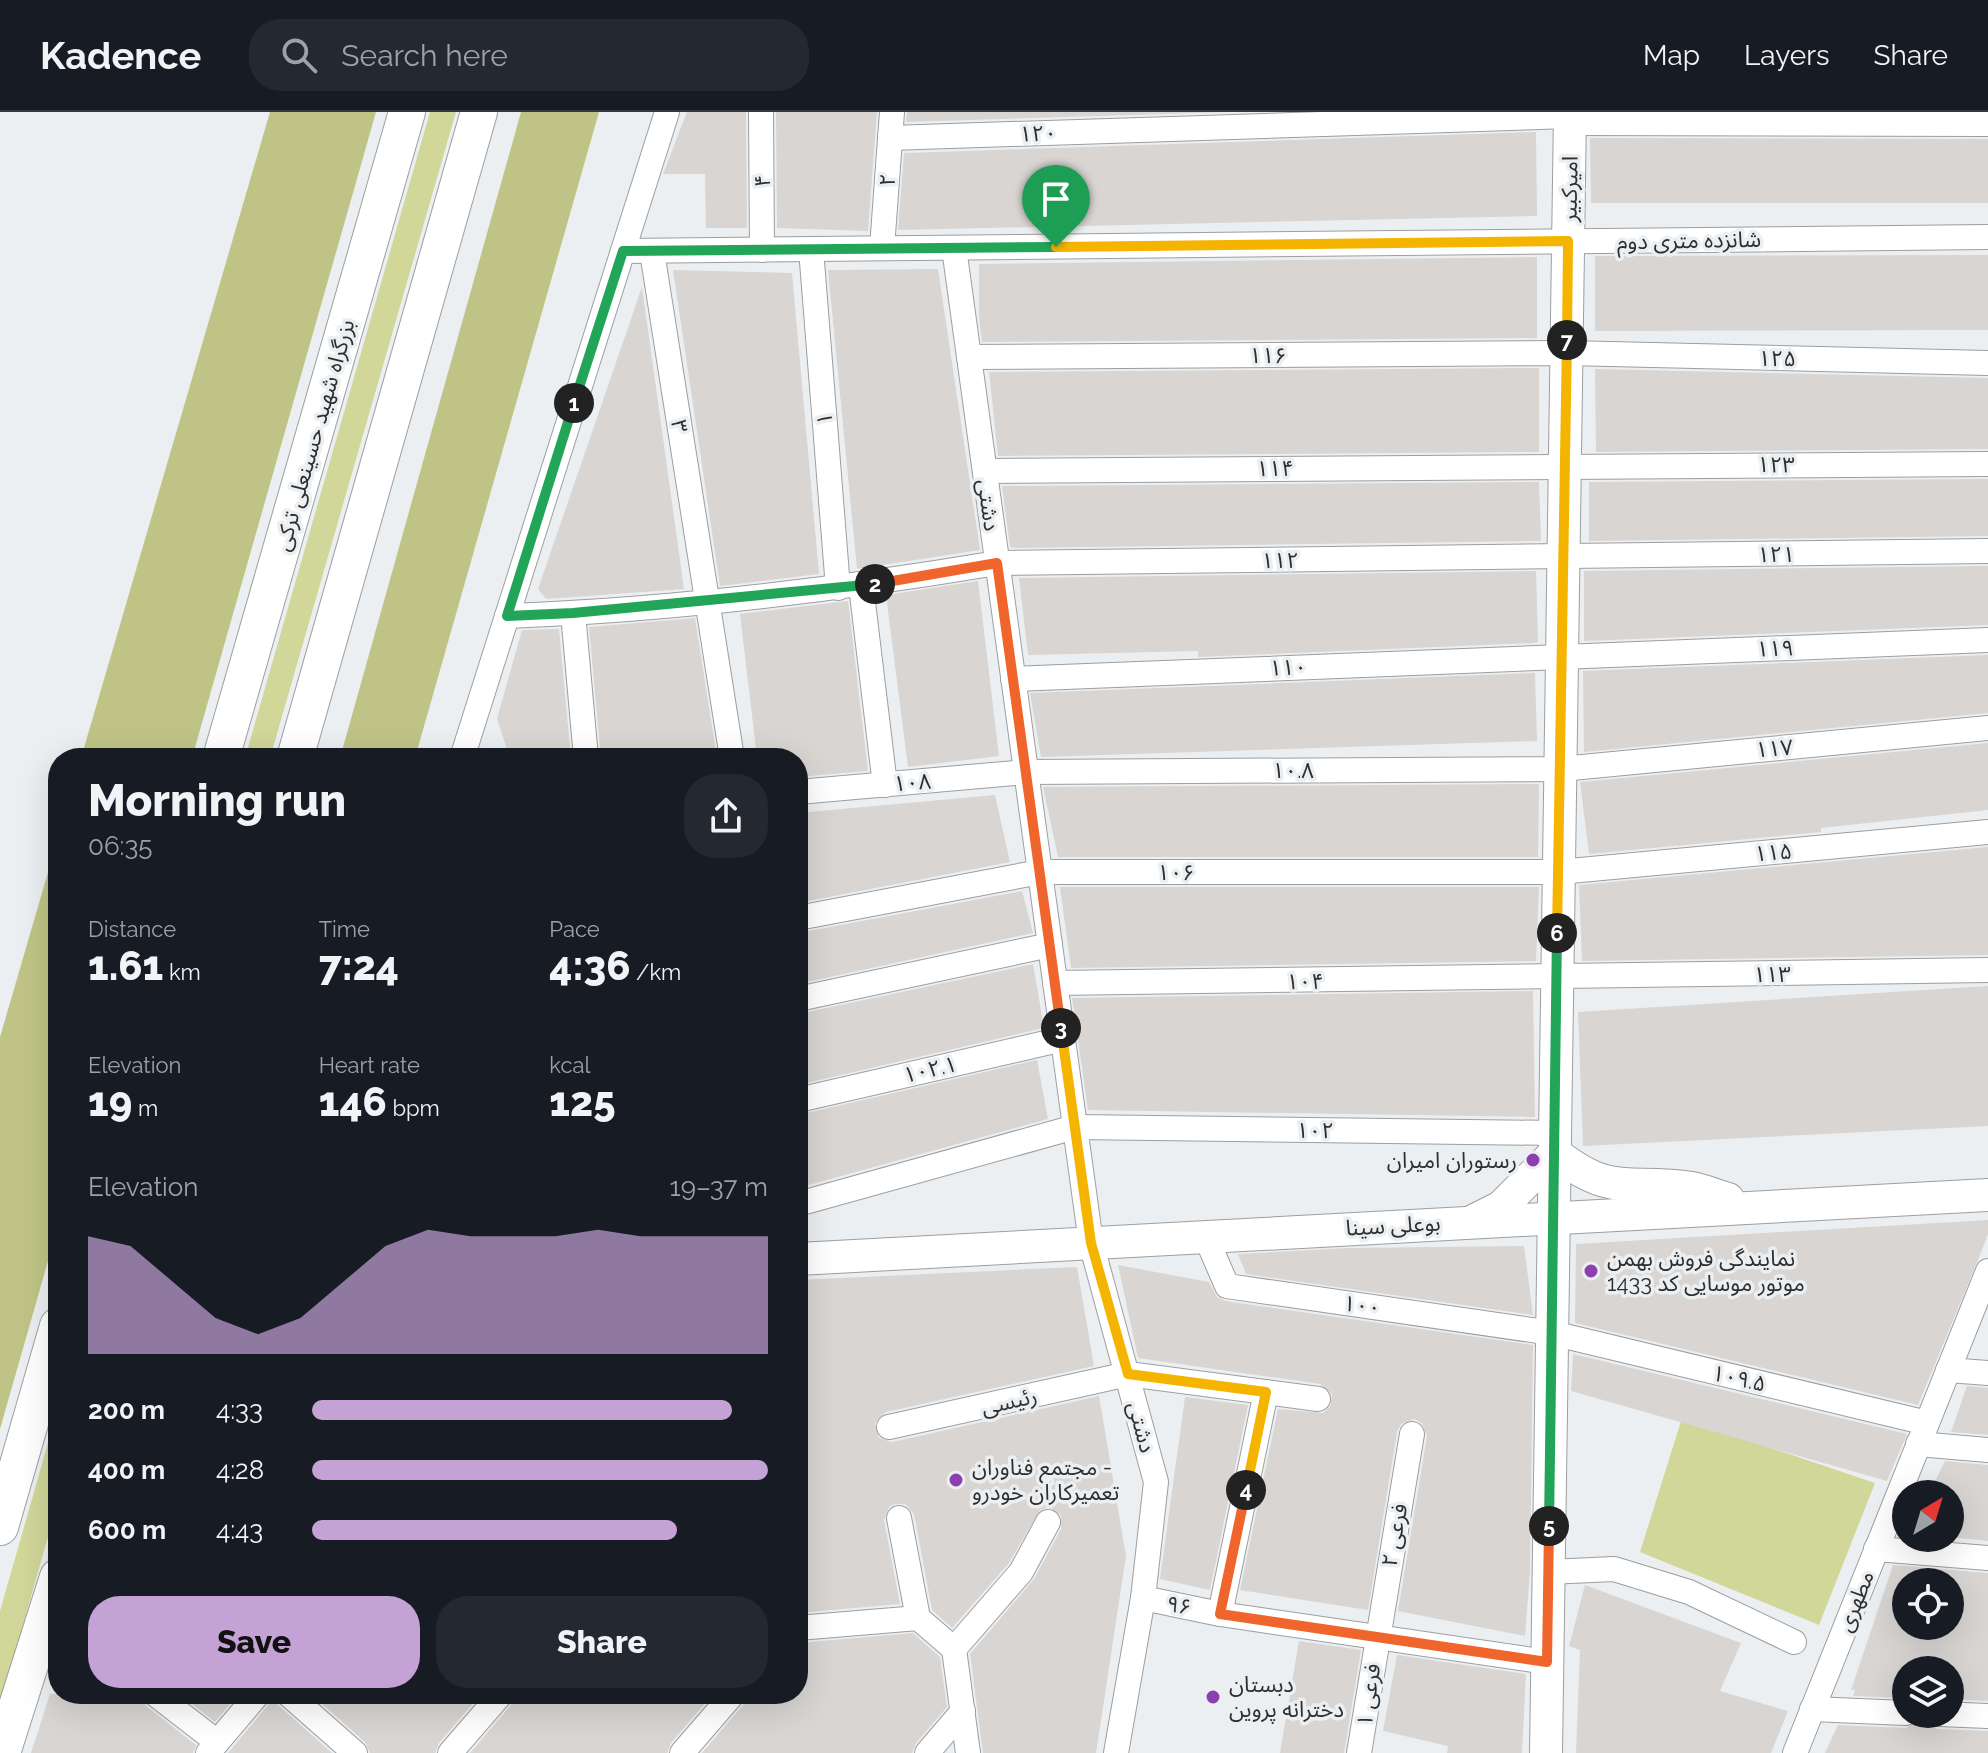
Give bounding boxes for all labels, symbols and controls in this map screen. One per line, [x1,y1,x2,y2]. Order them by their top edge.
search box [249,19,809,91]
text: Kadence [40,33,201,78]
icon: search [277,33,321,77]
text: Search here [341,38,508,73]
text: Map [1643,39,1700,72]
text: Layers [1744,39,1830,72]
text: Share [1874,39,1948,72]
street label: ۱۲۰ [1019,119,1057,147]
street label: امیرکبیر [1555,156,1583,223]
pin [1022,165,1090,247]
street label: ۲ [874,173,900,187]
street label: ۴ [749,175,775,187]
icon: arrive [1034,177,1078,221]
street label: شانزده متری دوم [1617,226,1761,258]
street label: بزرگراه شهید حسینعلی ترکی [268,316,360,554]
pin: 7 [1547,320,1587,360]
text: 7 [1561,327,1573,353]
street label: ۱۱۶ [1249,342,1287,368]
street label: ۱۲۵ [1758,345,1796,371]
pin: 1 [554,383,594,423]
text: 1 [569,390,579,416]
street label: ۱ [811,412,837,426]
street label: ۳ [666,418,694,434]
street label: ۱۲۳ [1757,451,1795,477]
street label: ۱۱۴ [1256,455,1294,481]
street label: دشتی [972,477,1006,533]
street label: ۱۲۱ [1757,541,1795,567]
street label: ۱۱۲ [1261,547,1299,573]
pin: 2 [855,564,895,604]
text: 2 [869,571,881,597]
street label: ۱۱۹ [1756,634,1794,662]
street label: ۱۱۰ [1269,653,1307,681]
street label: ۱۱۷ [1754,733,1794,763]
street label: ۱۰.۸ [1272,757,1314,783]
street label: ۱۰۸ [892,767,932,797]
button: share [684,774,768,858]
text: Morning run [88,775,346,826]
text: 06:35 [88,831,153,861]
street label: ۱۱۵ [1753,837,1793,867]
street label: ۱۰۶ [1157,859,1195,885]
pin: 6 [1537,913,1577,953]
text: Distance [88,916,176,942]
text: Time [319,916,370,942]
text: Pace [549,916,600,942]
text: 6 [1550,920,1564,946]
text: 1.61 [88,942,163,989]
text: 7:24 [319,942,399,989]
text: 4:36 [549,942,631,989]
text: km [163,959,201,985]
text: /km [631,959,681,985]
street label: ۱۱۳ [1753,961,1791,987]
street label: ۱۰۴ [1286,968,1324,994]
pin: 3 [1041,1008,1081,1048]
text: 3 [1055,1015,1067,1041]
street label: ۱۰۲.۱ [901,1050,959,1088]
text: Elevation [88,1052,181,1078]
text: Heart rate [319,1052,420,1078]
text: kcal [549,1052,590,1078]
text: 19 [88,1078,132,1125]
text: 146 [319,1078,387,1125]
text: 125 [549,1078,616,1125]
text: m [132,1095,158,1121]
text: bpm [387,1095,440,1121]
street label: ۱۰۲ [1296,1117,1334,1143]
place label: رستوران امیران [1387,1147,1517,1174]
marker: رستوران امیران [1524,1151,1542,1169]
text: Elevation [88,1172,198,1202]
text: 19–37 m [670,1172,768,1202]
street label: بوعلی سینا [1345,1210,1441,1240]
place label: نمایندگی فروش بهمن موتور موسایی کد 1433 [1607,1245,1805,1297]
marker: نمایندگی فروش بهمن موتور موسایی کد 1433 [1582,1262,1600,1280]
street label: ۱۰۰ [1341,1289,1383,1321]
street label: ۱۰۹.۵ [1710,1359,1768,1397]
street label: رئیسی [979,1382,1040,1421]
text: 200 m [88,1395,165,1425]
text: 4:33 [216,1395,263,1425]
street label: دشتی [1123,1398,1161,1456]
place label: مجتمع فناوران - تعمیرکاران خودرو [972,1454,1119,1506]
text: 400 m [88,1455,165,1485]
text: 4:28 [216,1455,264,1485]
pin: 4 [1226,1470,1266,1510]
marker: مجتمع فناوران - تعمیرکاران خودرو [947,1471,965,1489]
text: 4 [1240,1477,1252,1503]
north arrow [1892,1480,1964,1552]
map controls [1892,1480,1964,1728]
street label: فرعی ۲ [1376,1501,1412,1569]
pin: 5 [1529,1506,1569,1546]
text: 5 [1543,1513,1555,1539]
text: 600 m [88,1515,166,1545]
text: 4:43 [216,1515,263,1545]
street label: مطهری [1831,1567,1879,1635]
button: locate [1892,1568,1964,1640]
street label: ۹۶ [1164,1590,1194,1620]
button: Save [88,1596,420,1688]
button: Share [436,1596,768,1688]
button: layers [1892,1656,1964,1728]
street label: فرعی ۱ [1351,1662,1385,1728]
place label: دبستان دخترانه پروین [1229,1671,1344,1724]
marker: دبستان دخترانه پروین [1204,1688,1222,1706]

